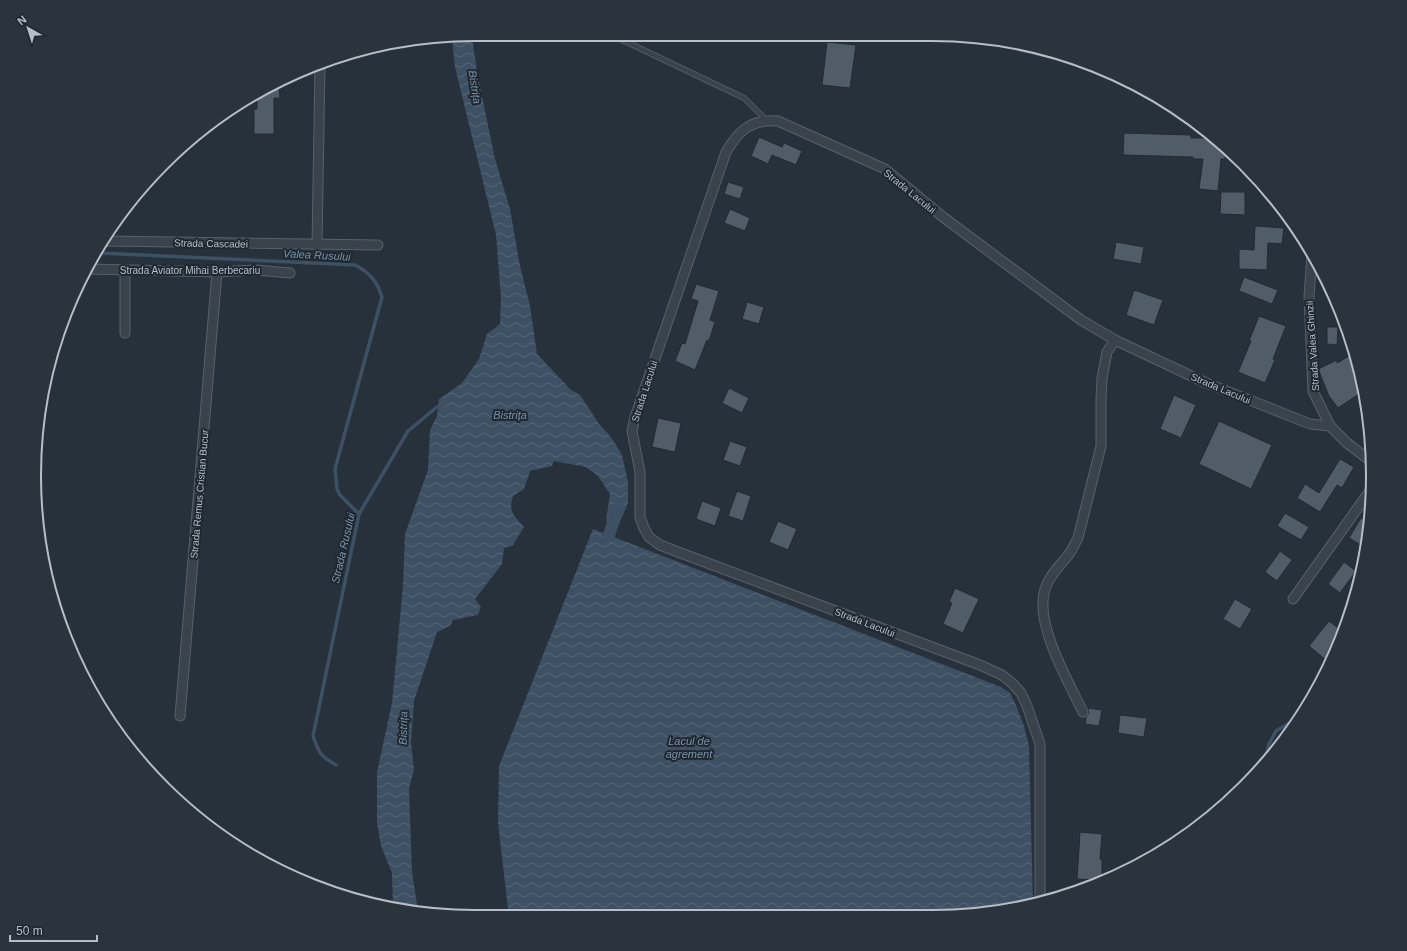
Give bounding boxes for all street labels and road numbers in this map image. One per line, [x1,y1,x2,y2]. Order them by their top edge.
street label: Strada Lacului [881,167,938,216]
street label: Strada Cascadei [174,237,248,250]
street label: Strada Aviator Mihai Berbecariu [120,265,260,276]
street label: Strada Valea Ghinzii [1304,300,1321,391]
street label: Strada Lacului [629,359,660,423]
street label: Strada Lacului [1189,371,1252,406]
street label: Strada Remus Cristian Bucur [188,428,211,559]
street label: Strada Lacului [833,606,897,639]

